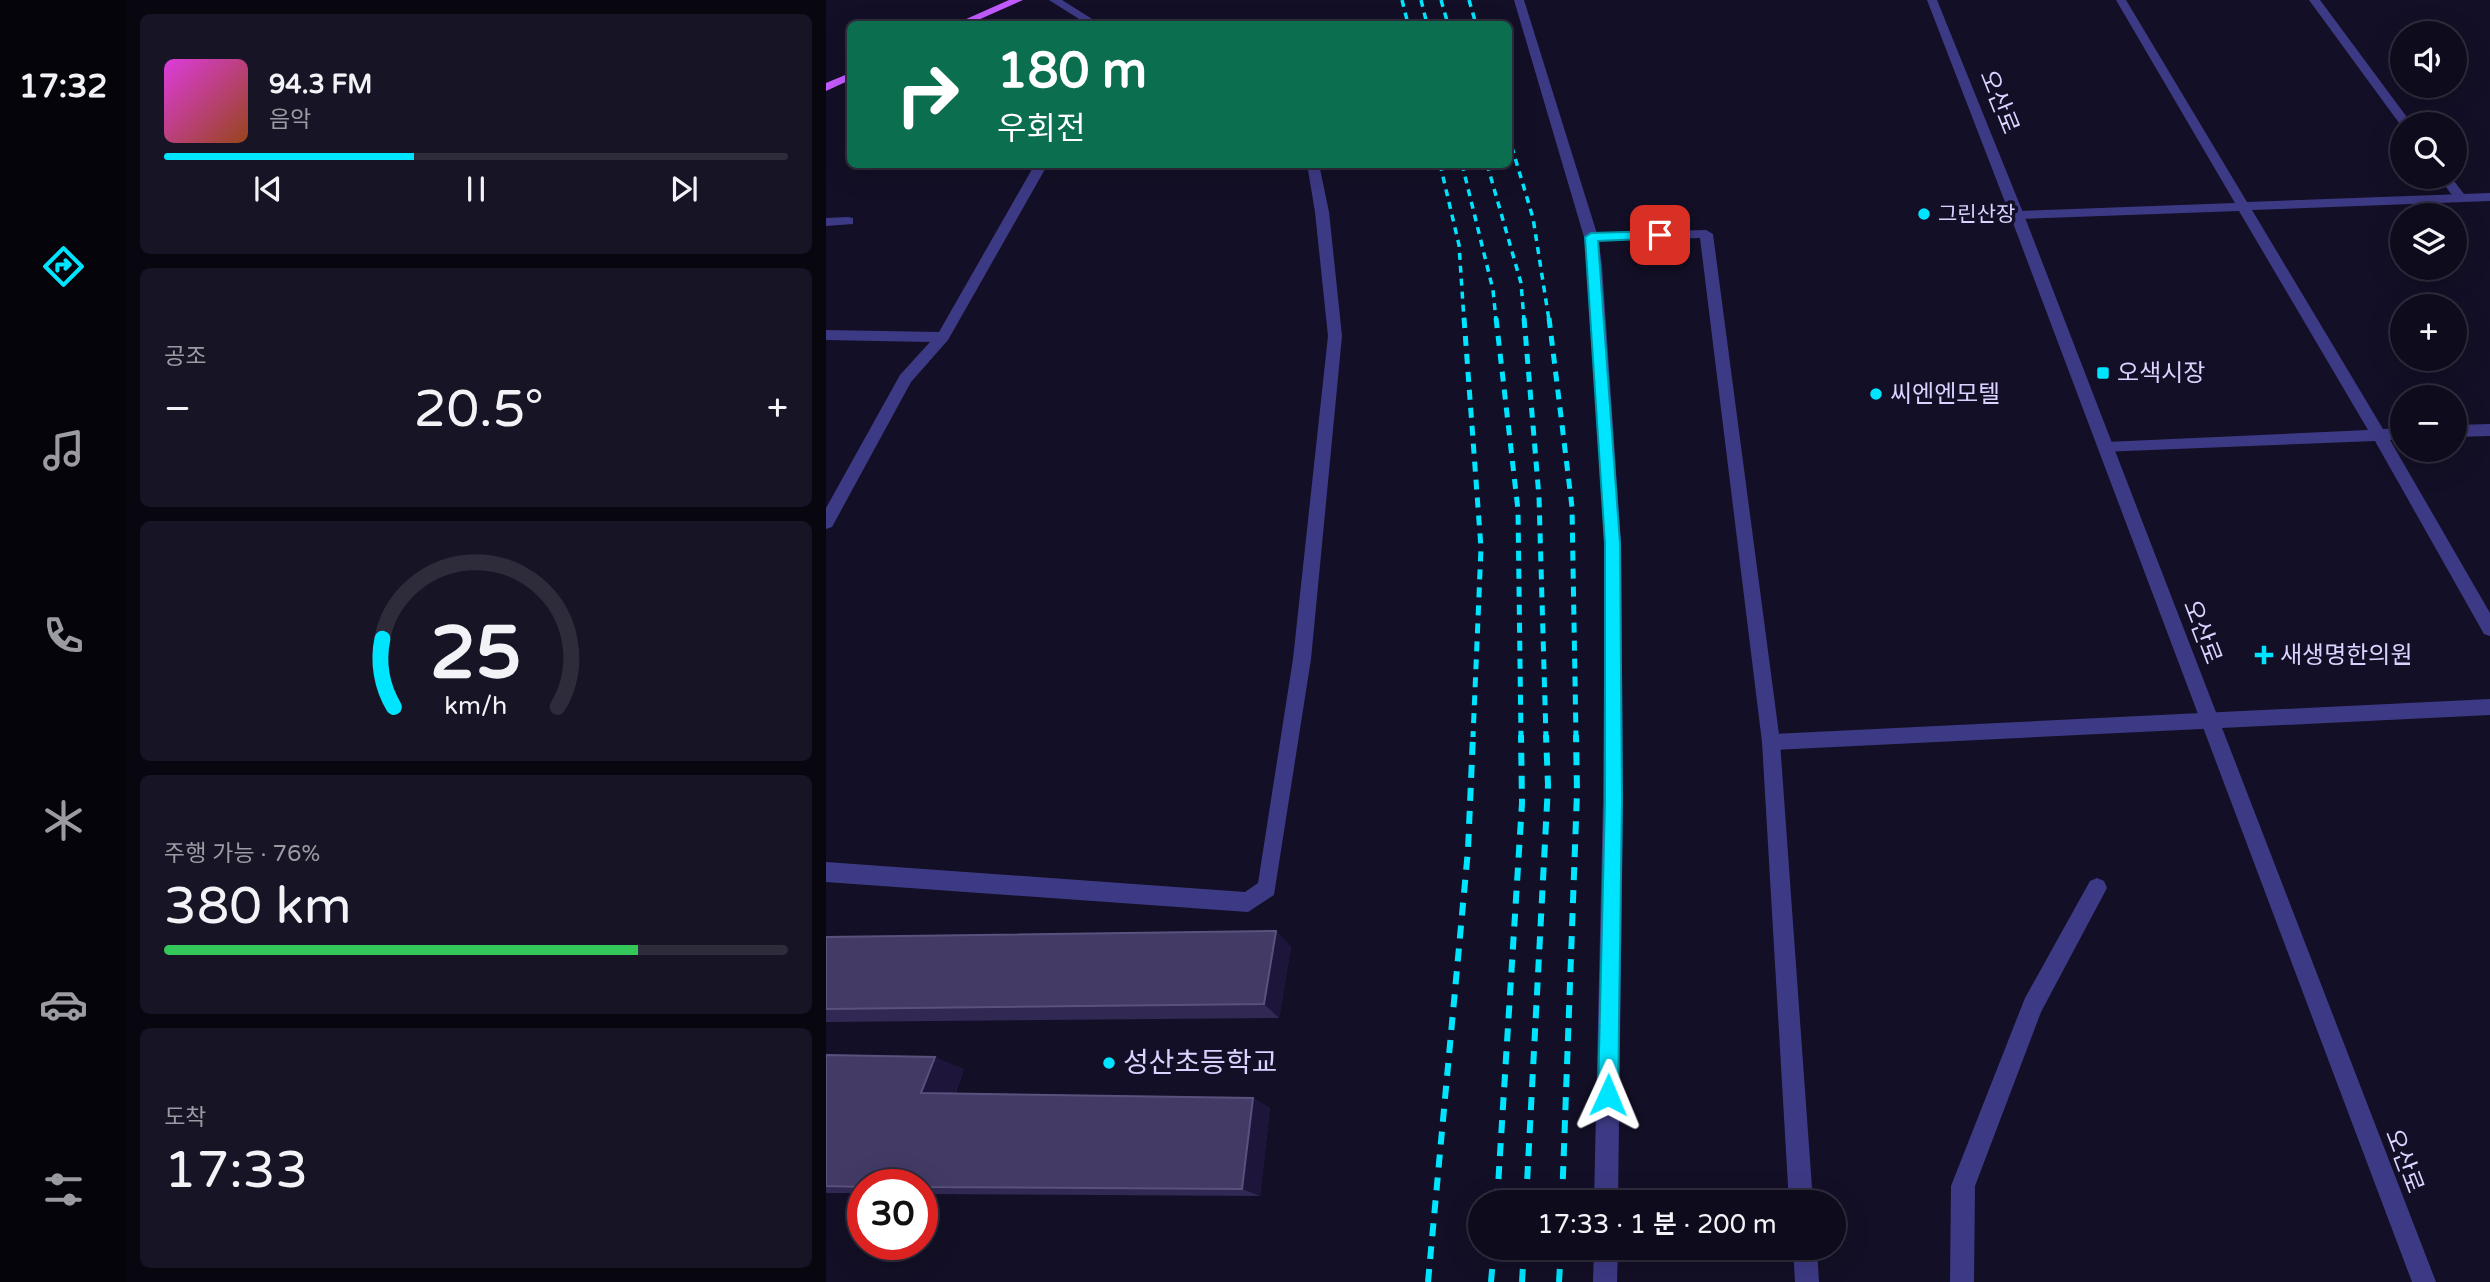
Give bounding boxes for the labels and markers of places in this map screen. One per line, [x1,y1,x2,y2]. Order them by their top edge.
place label: 그린산장 [1938,202,2015,227]
pin [1630,205,1690,265]
marker: 그린산장 [1916,206,1932,222]
place label: 오색시장 [2117,359,2205,388]
marker: 오색시장 [2095,365,2111,381]
place label: 씨엔엔모텔 [1890,380,2000,409]
marker: 씨엔엔모텔 [1868,386,1884,402]
place label: 새생명한의원 [2280,641,2412,670]
marker: 새생명한의원 [2254,645,2274,665]
place label: 성산초등학교 [1123,1046,1278,1080]
marker: 성산초등학교 [1101,1055,1117,1071]

